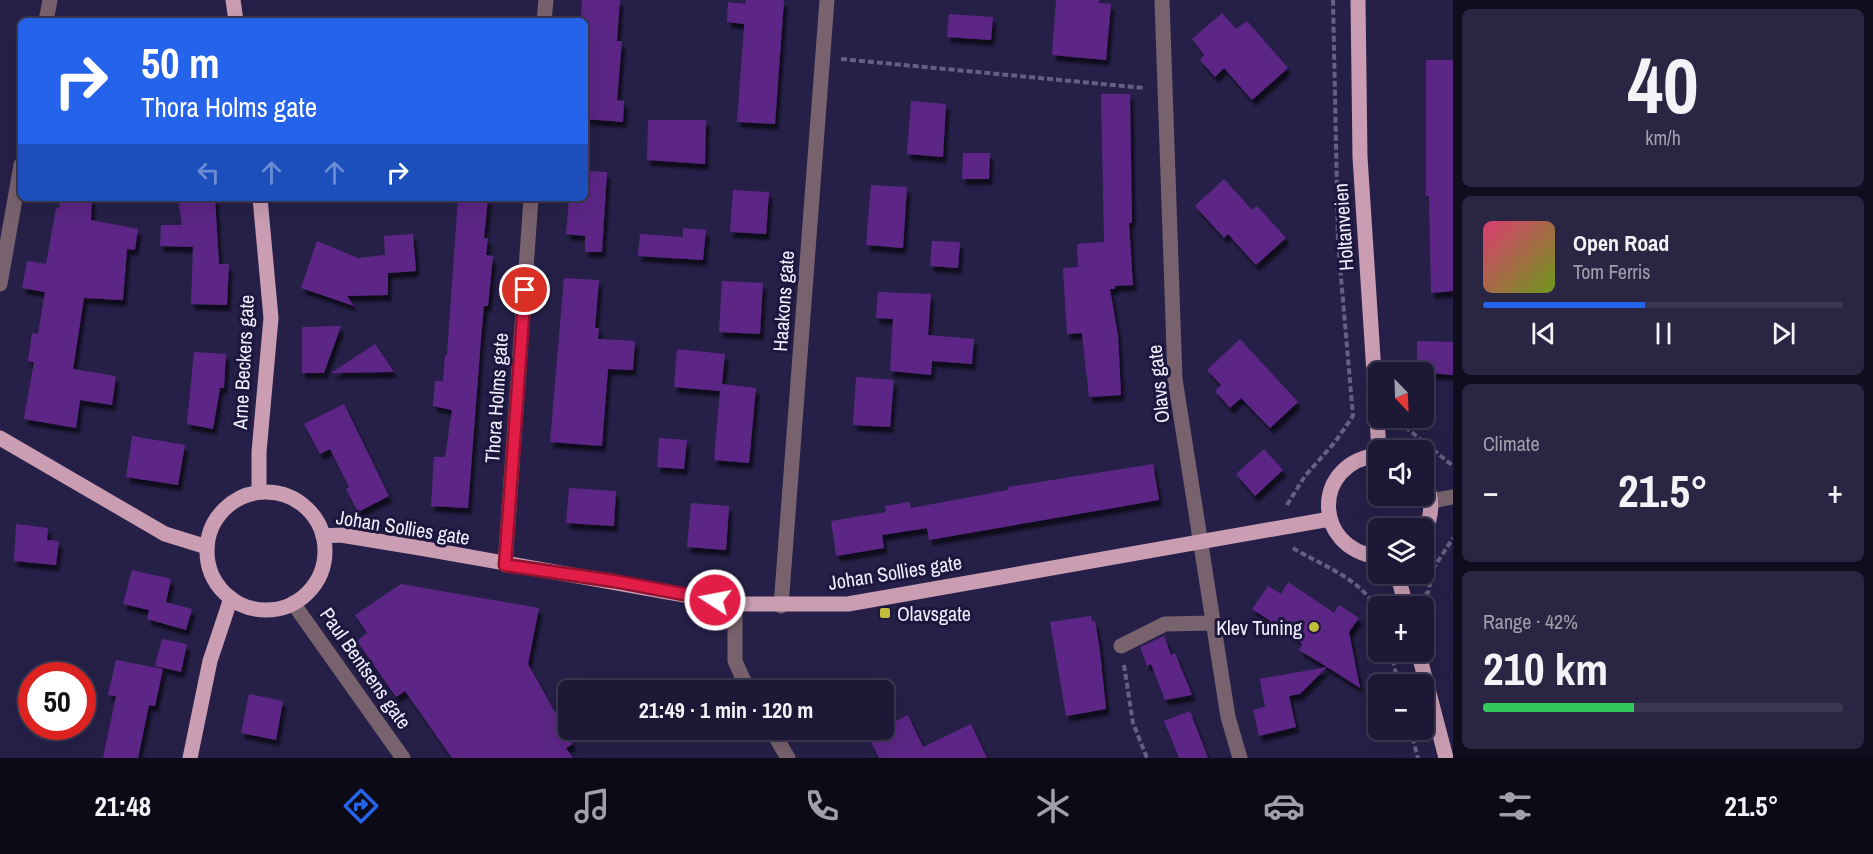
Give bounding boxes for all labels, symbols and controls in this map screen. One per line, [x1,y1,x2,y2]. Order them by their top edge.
text: 40 [1627,32,1699,137]
text: 50 m [141,35,220,91]
icon: right [42,42,120,120]
text: Thora Holms gate [141,89,317,125]
text: km/h [1645,124,1681,151]
icon: left [192,156,225,189]
icon: ahead [255,156,288,189]
icon: ahead [318,156,351,189]
icon: right [381,156,414,189]
street label: Holtanveien [1326,182,1360,272]
text: Open Road [1573,228,1669,258]
street label: Haakons gate [766,250,800,352]
text: Tom Ferris [1573,258,1651,285]
pin [499,264,550,315]
icon: arrive [508,273,541,306]
street label: Arne Beckers gate [226,294,260,431]
icon: previous [1527,317,1560,350]
icon: pause [1647,317,1680,350]
icon: next [1767,317,1800,350]
street label: Thora Holms gate [478,332,514,464]
street label: Olavs gate [1140,344,1176,424]
north arrow [1368,362,1434,428]
map controls [1368,362,1434,740]
text: Climate [1483,430,1540,457]
button: sound [1368,440,1434,506]
text: 21.5° [1618,460,1708,521]
text: − [1483,469,1499,513]
text: + [1827,469,1843,513]
street label: Johan Sollies gate [334,503,472,551]
button: layers [1368,518,1434,584]
street label: Johan Sollies gate [826,548,964,596]
position arrow [683,568,747,632]
button: + [1368,596,1434,662]
place label: Olavsgate [897,600,971,627]
street label: Paul Bentsens gate [314,602,418,734]
marker: Olavsgate [878,606,892,620]
text: Range · 42% [1483,608,1578,635]
place label: Klev Tuning [1216,614,1302,641]
marker: Klev Tuning [1307,620,1321,634]
text: 210 km [1483,638,1608,699]
speed limit sign: 50 [18,662,96,740]
button: − [1368,674,1434,740]
text: 21:49 · 1 min · 120 m [639,695,813,725]
icon: directions [340,785,382,827]
icon: music [571,785,613,827]
icon: phone [801,785,843,827]
icon: climate [1032,785,1074,827]
icon: car [1263,785,1305,827]
icon: filters [1494,785,1536,827]
text: 21:48 [94,788,151,824]
text: 21.5° [1725,788,1779,824]

